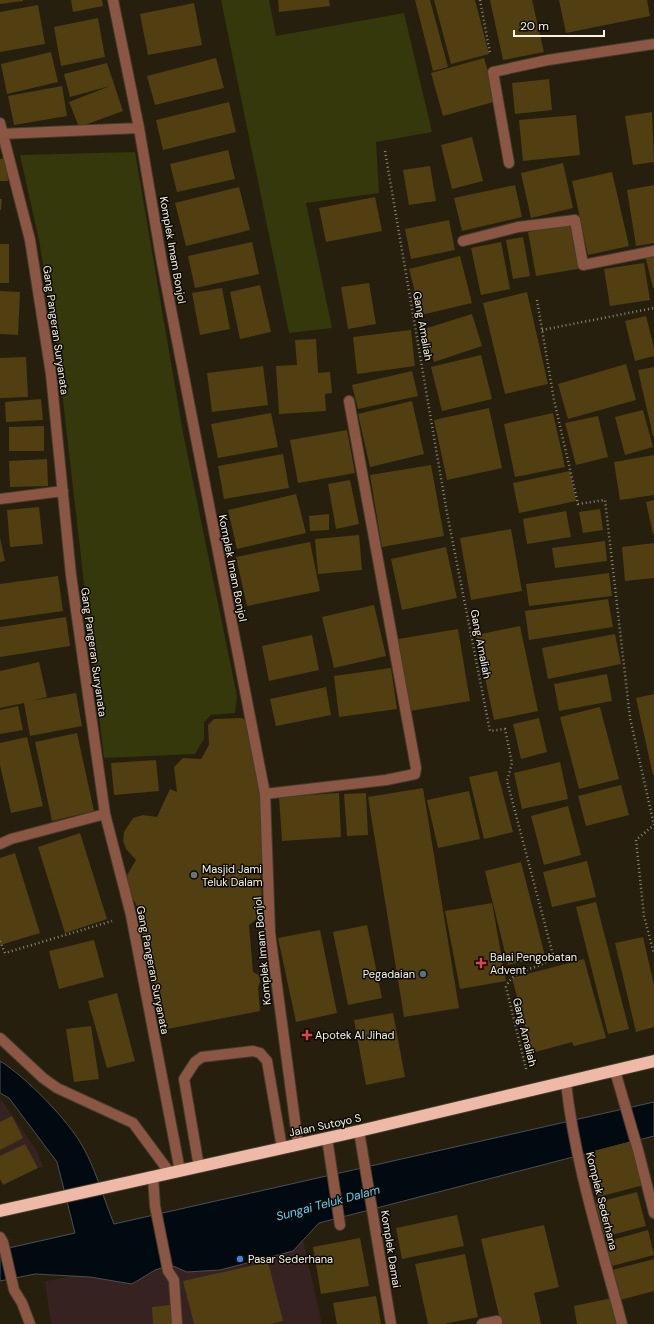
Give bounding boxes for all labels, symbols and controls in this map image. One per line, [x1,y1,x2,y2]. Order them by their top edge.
scale bar [514,12,604,38]
text: 20 m [520,18,549,34]
street label: Komplek Imam Bonjol [157,195,189,305]
street label: Gang Pangeran Suryanata [40,264,72,396]
street label: Gang Amaliah [410,290,436,362]
street label: Komplek Imam Bonjol [216,513,250,623]
street label: Gang Pangeran Suryanata [78,586,110,718]
street label: Gang Amaliah [467,608,495,680]
place label: Masjid Jami Teluk Dalam [202,862,263,889]
marker: Masjid Jami Teluk Dalam [189,870,199,880]
street label: Komplek Imam Bonjol [250,896,274,1006]
street label: Gang Pangeran Suryanata [134,905,172,1035]
place label: Balai Pengobatan Advent [490,950,577,977]
marker: Balai Pengobatan Advent [475,957,487,969]
place label: Pegadaian [363,967,415,981]
marker: Pegadaian [418,969,428,979]
street label: Gang Amaliah [510,996,540,1068]
place label: Apotek Al Jihad [315,1028,395,1042]
marker: Apotek Al Jihad [302,1030,312,1040]
street label: Jalan Sutoyo S [288,1111,362,1139]
street label: Komplek Sederhana [583,1150,621,1252]
water label: Sungai Teluk Dalam [274,1181,382,1225]
street label: Komplek Damai [378,1209,404,1289]
place label: Pasar Sederhana [248,1252,333,1266]
marker: Pasar Sederhana [235,1254,245,1264]

